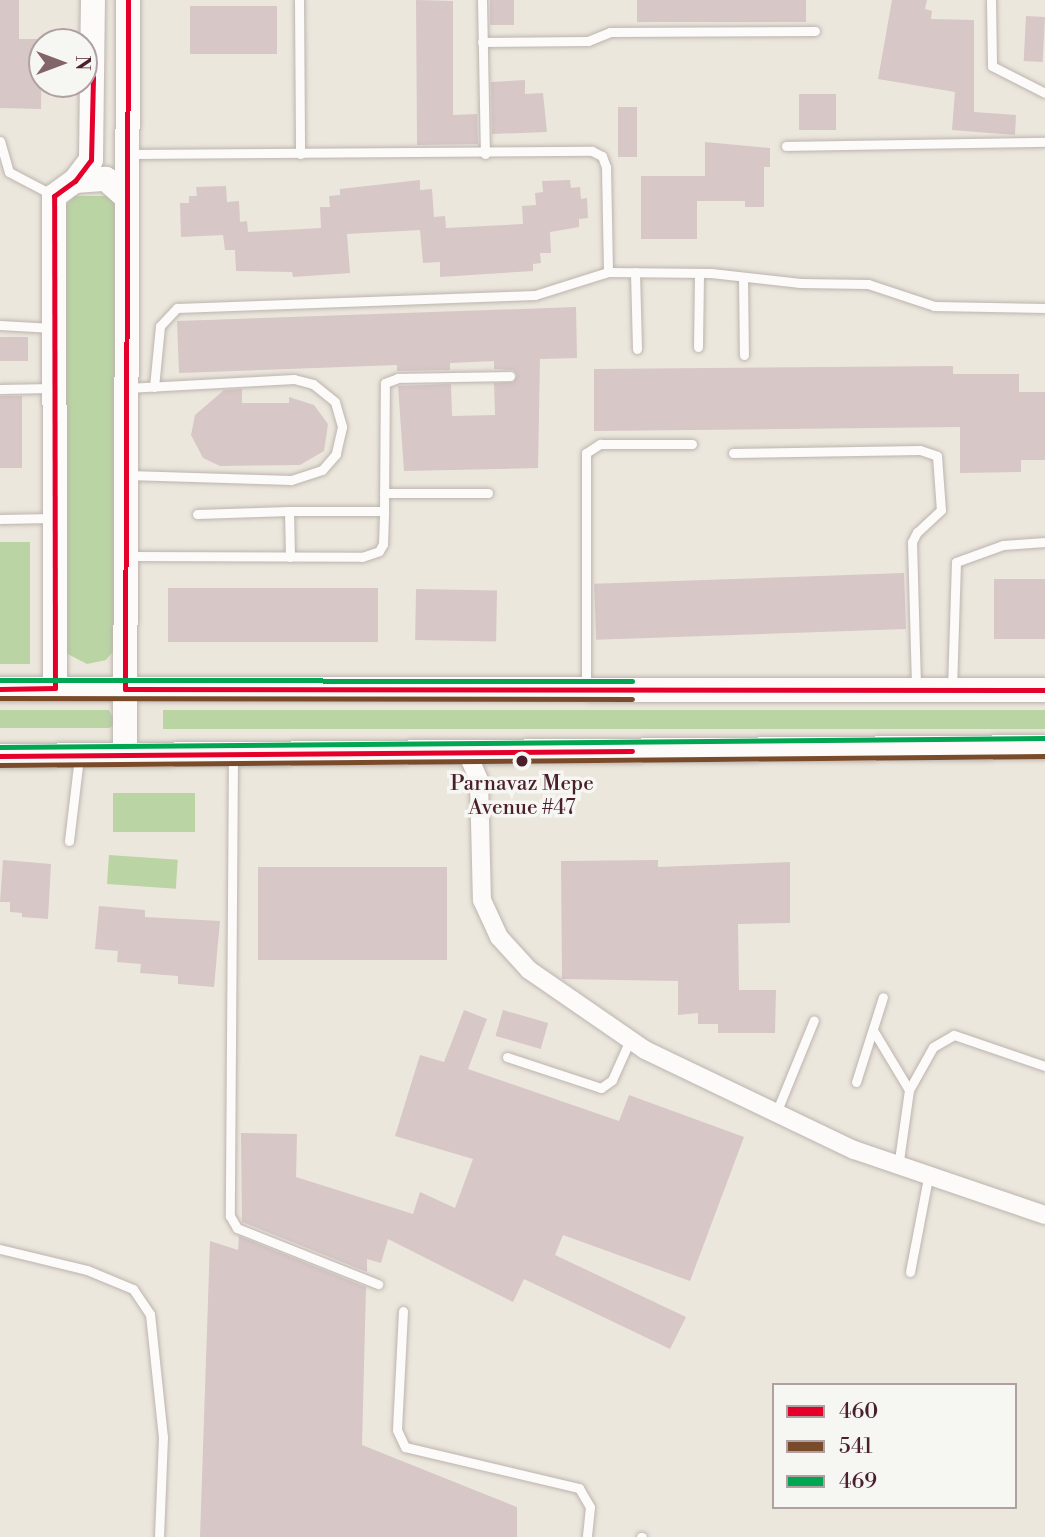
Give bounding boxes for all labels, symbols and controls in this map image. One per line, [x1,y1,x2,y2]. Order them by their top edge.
north arrow [28,28,98,98]
text: N [70,55,94,71]
marker: Parnavaz Mepe Avenue #47 [515,754,529,768]
place label: Parnavaz Mepe Avenue #47 [450,771,594,821]
legend [772,1383,1017,1509]
text: 460 [839,1399,878,1425]
text: 541 [839,1434,873,1460]
text: 469 [839,1469,877,1495]

